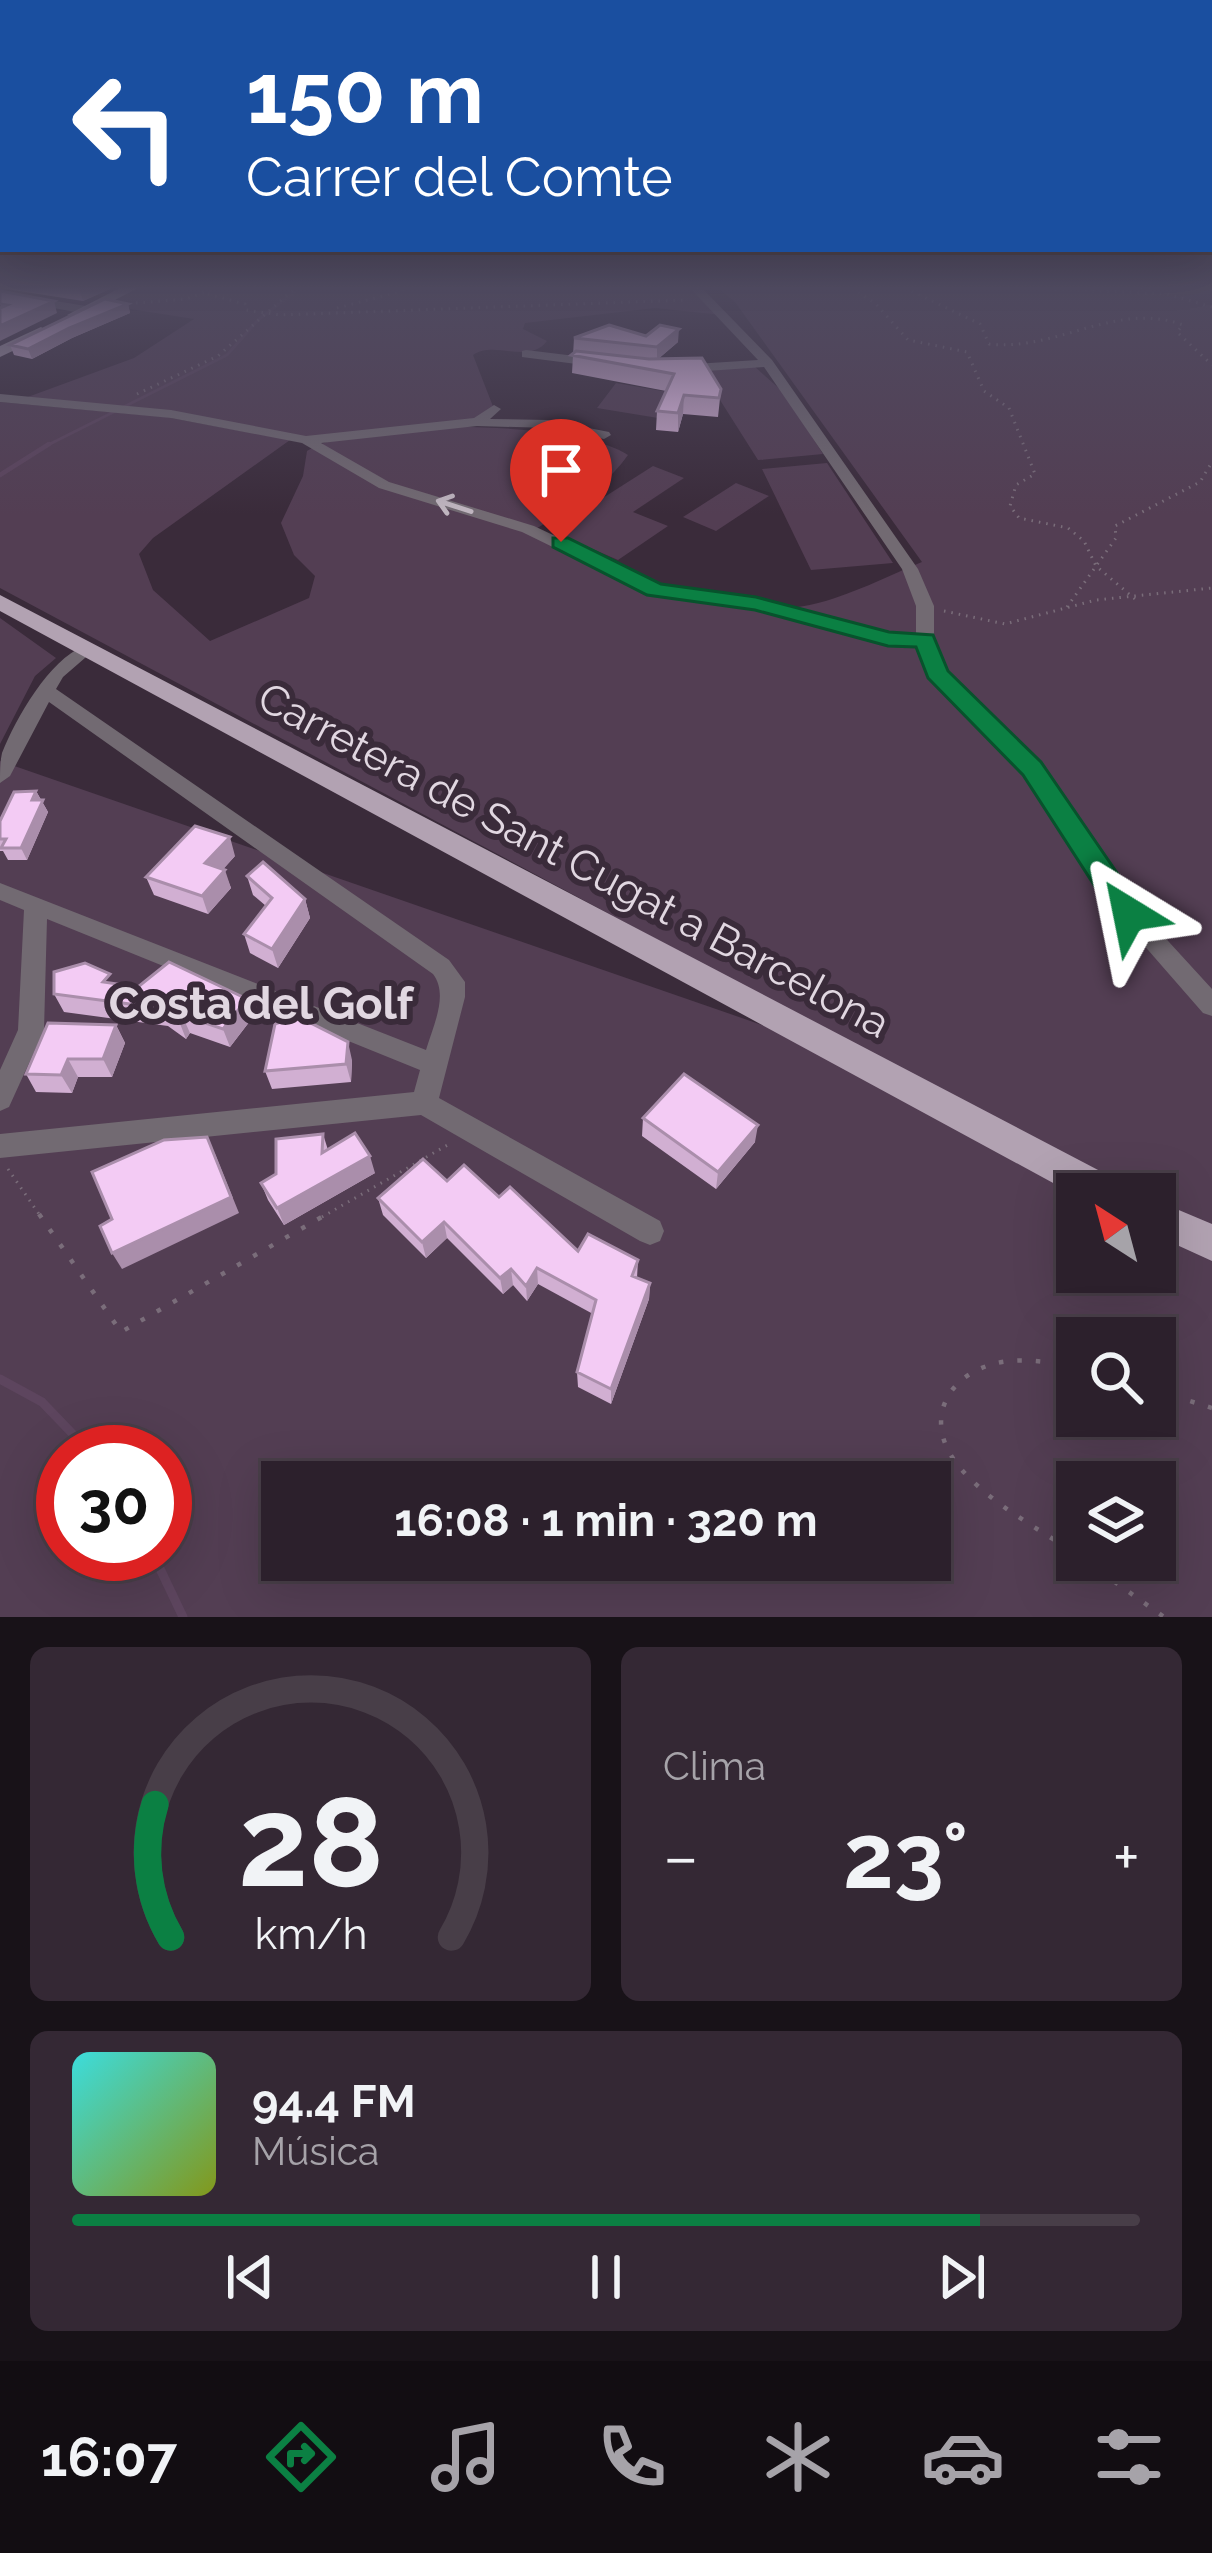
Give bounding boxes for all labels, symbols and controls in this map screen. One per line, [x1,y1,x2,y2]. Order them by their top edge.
text: 150 m [246,44,484,143]
icon: left [48,48,204,204]
text: Carrer del Comte [246,145,673,209]
pin [510,419,612,542]
icon: arrive [528,437,594,503]
one-way arrow [436,493,474,515]
street label: Carretera de Sant Cugat a Barcelona [250,672,898,1048]
position arrow [1066,851,1192,977]
district label: Costa del Golf [109,977,415,1030]
north arrow [1056,1173,1176,1293]
map controls [1056,1173,1176,1581]
button: search [1056,1317,1176,1437]
speed limit sign: 30 [36,1425,192,1581]
button: layers [1056,1461,1176,1581]
text: 16:08 · 1 min · 320 m [394,1494,818,1547]
text: Clima [663,1743,766,1789]
text: 28 [238,1769,383,1915]
text: 23° [843,1803,968,1909]
text: − [663,1818,699,1895]
text: + [1113,1818,1140,1895]
text: km/h [254,1909,367,1959]
text: 94.4 FM [252,2075,416,2128]
text: Música [252,2128,379,2174]
icon: previous [217,2244,283,2310]
icon: pause [573,2244,639,2310]
icon: next [929,2244,995,2310]
icon: directions [259,2415,343,2499]
icon: music [424,2415,508,2499]
icon: phone [590,2415,674,2499]
icon: climate [756,2415,840,2499]
icon: car [921,2415,1005,2499]
icon: filters [1087,2415,1171,2499]
text: 16:07 [41,2425,177,2489]

